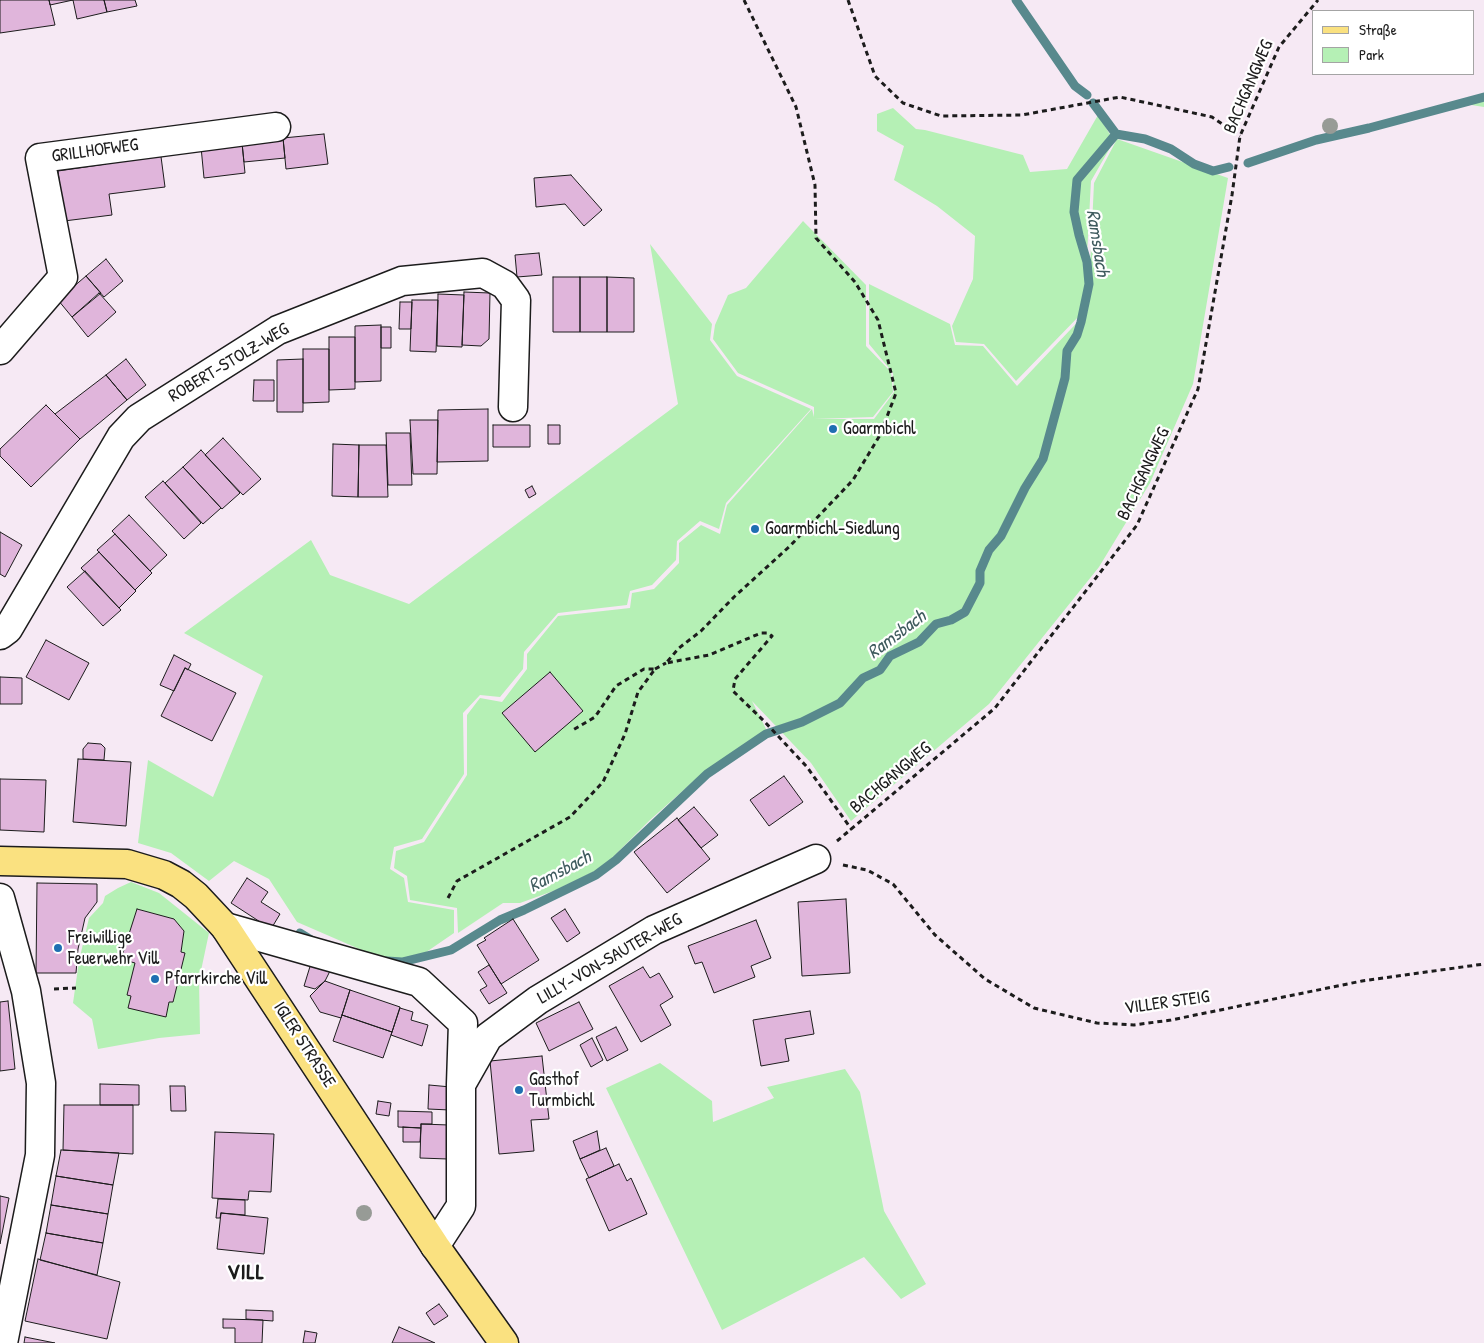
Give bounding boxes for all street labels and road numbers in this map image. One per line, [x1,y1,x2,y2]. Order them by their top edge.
street label: BACHGANGWEG [1220,37,1278,137]
street label: GRILLHOFWEG [50,134,140,168]
street label: ROBERT-STOLZ-WEG [165,319,293,407]
street label: BACHGANGWEG [1113,424,1175,524]
street label: BACHGANGWEG [846,738,936,818]
street label: LILLY-VON-SAUTER-WEG [534,909,686,1009]
street label: VILLER STEIG [1123,986,1211,1020]
street label: IGLER STRASSE [268,998,340,1092]

